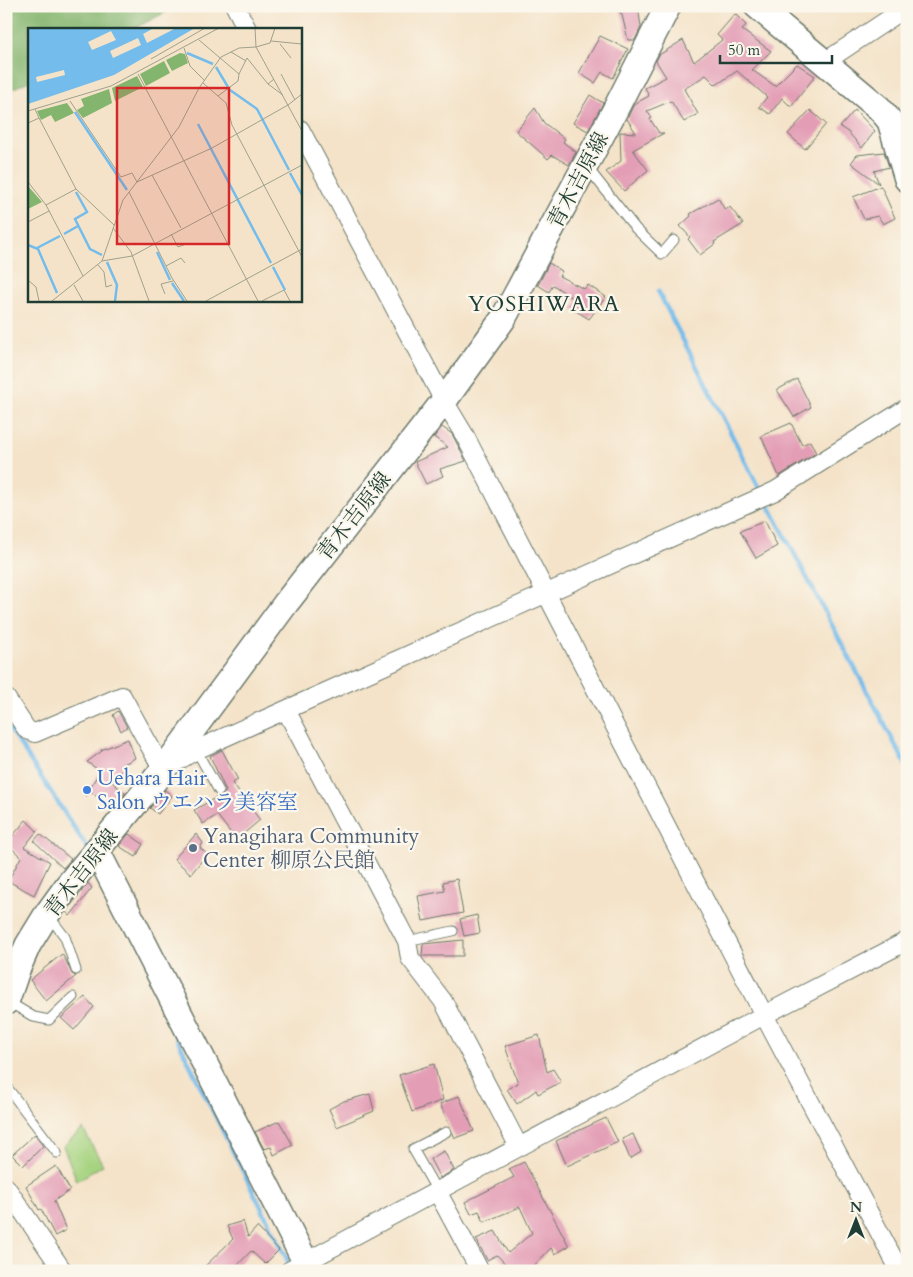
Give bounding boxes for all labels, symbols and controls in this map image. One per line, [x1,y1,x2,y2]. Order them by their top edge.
inset map [28,28,301,301]
scale bar [720,32,833,64]
text: 50 m [728,40,760,60]
street label: 青木吉原線 [541,127,616,233]
district label: YOSHIWARA [468,289,620,319]
street label: 青木吉原線 [311,466,398,567]
place label: Uehara Hair Salon ウエハラ美容室 [97,764,298,817]
marker: Uehara Hair Salon ウエハラ美容室 [81,784,93,796]
place label: Yanagihara Community Center 柳原公民館 [203,822,419,875]
street label: 青木吉原線 [38,823,125,924]
marker: Yanagihara Community Center 柳原公民館 [187,842,199,854]
north arrow [830,1194,880,1244]
text: N [850,1198,862,1217]

